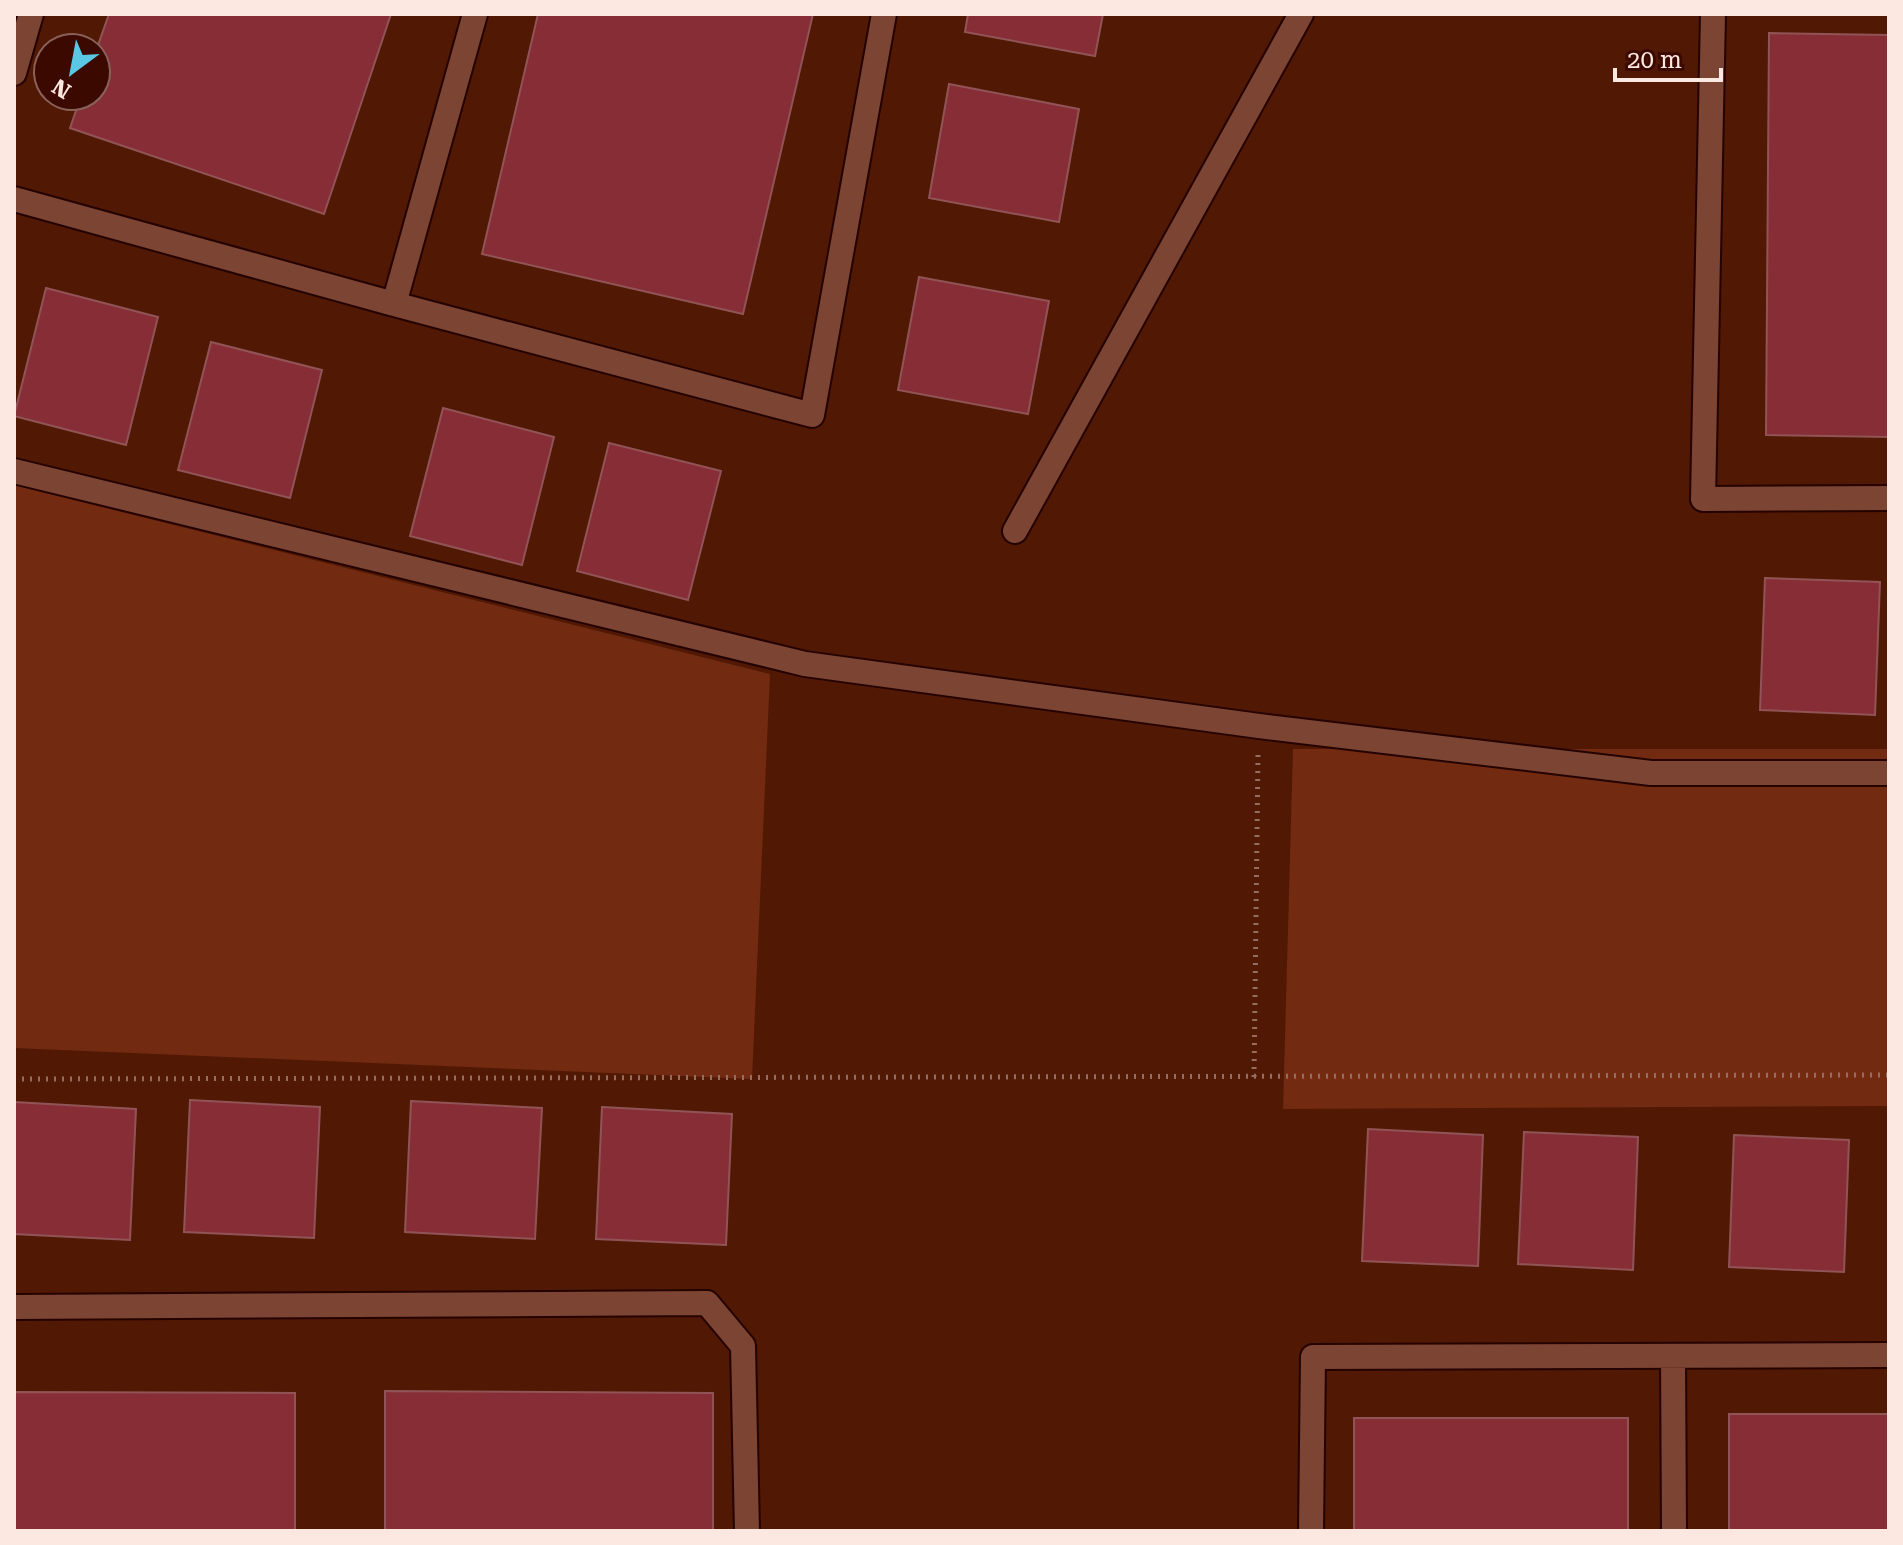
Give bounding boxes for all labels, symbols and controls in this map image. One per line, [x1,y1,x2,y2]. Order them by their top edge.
north arrow [32,32,112,112]
scale bar [1615,32,1721,82]
text: 20 m [1627,46,1682,74]
text: N [48,73,75,104]

